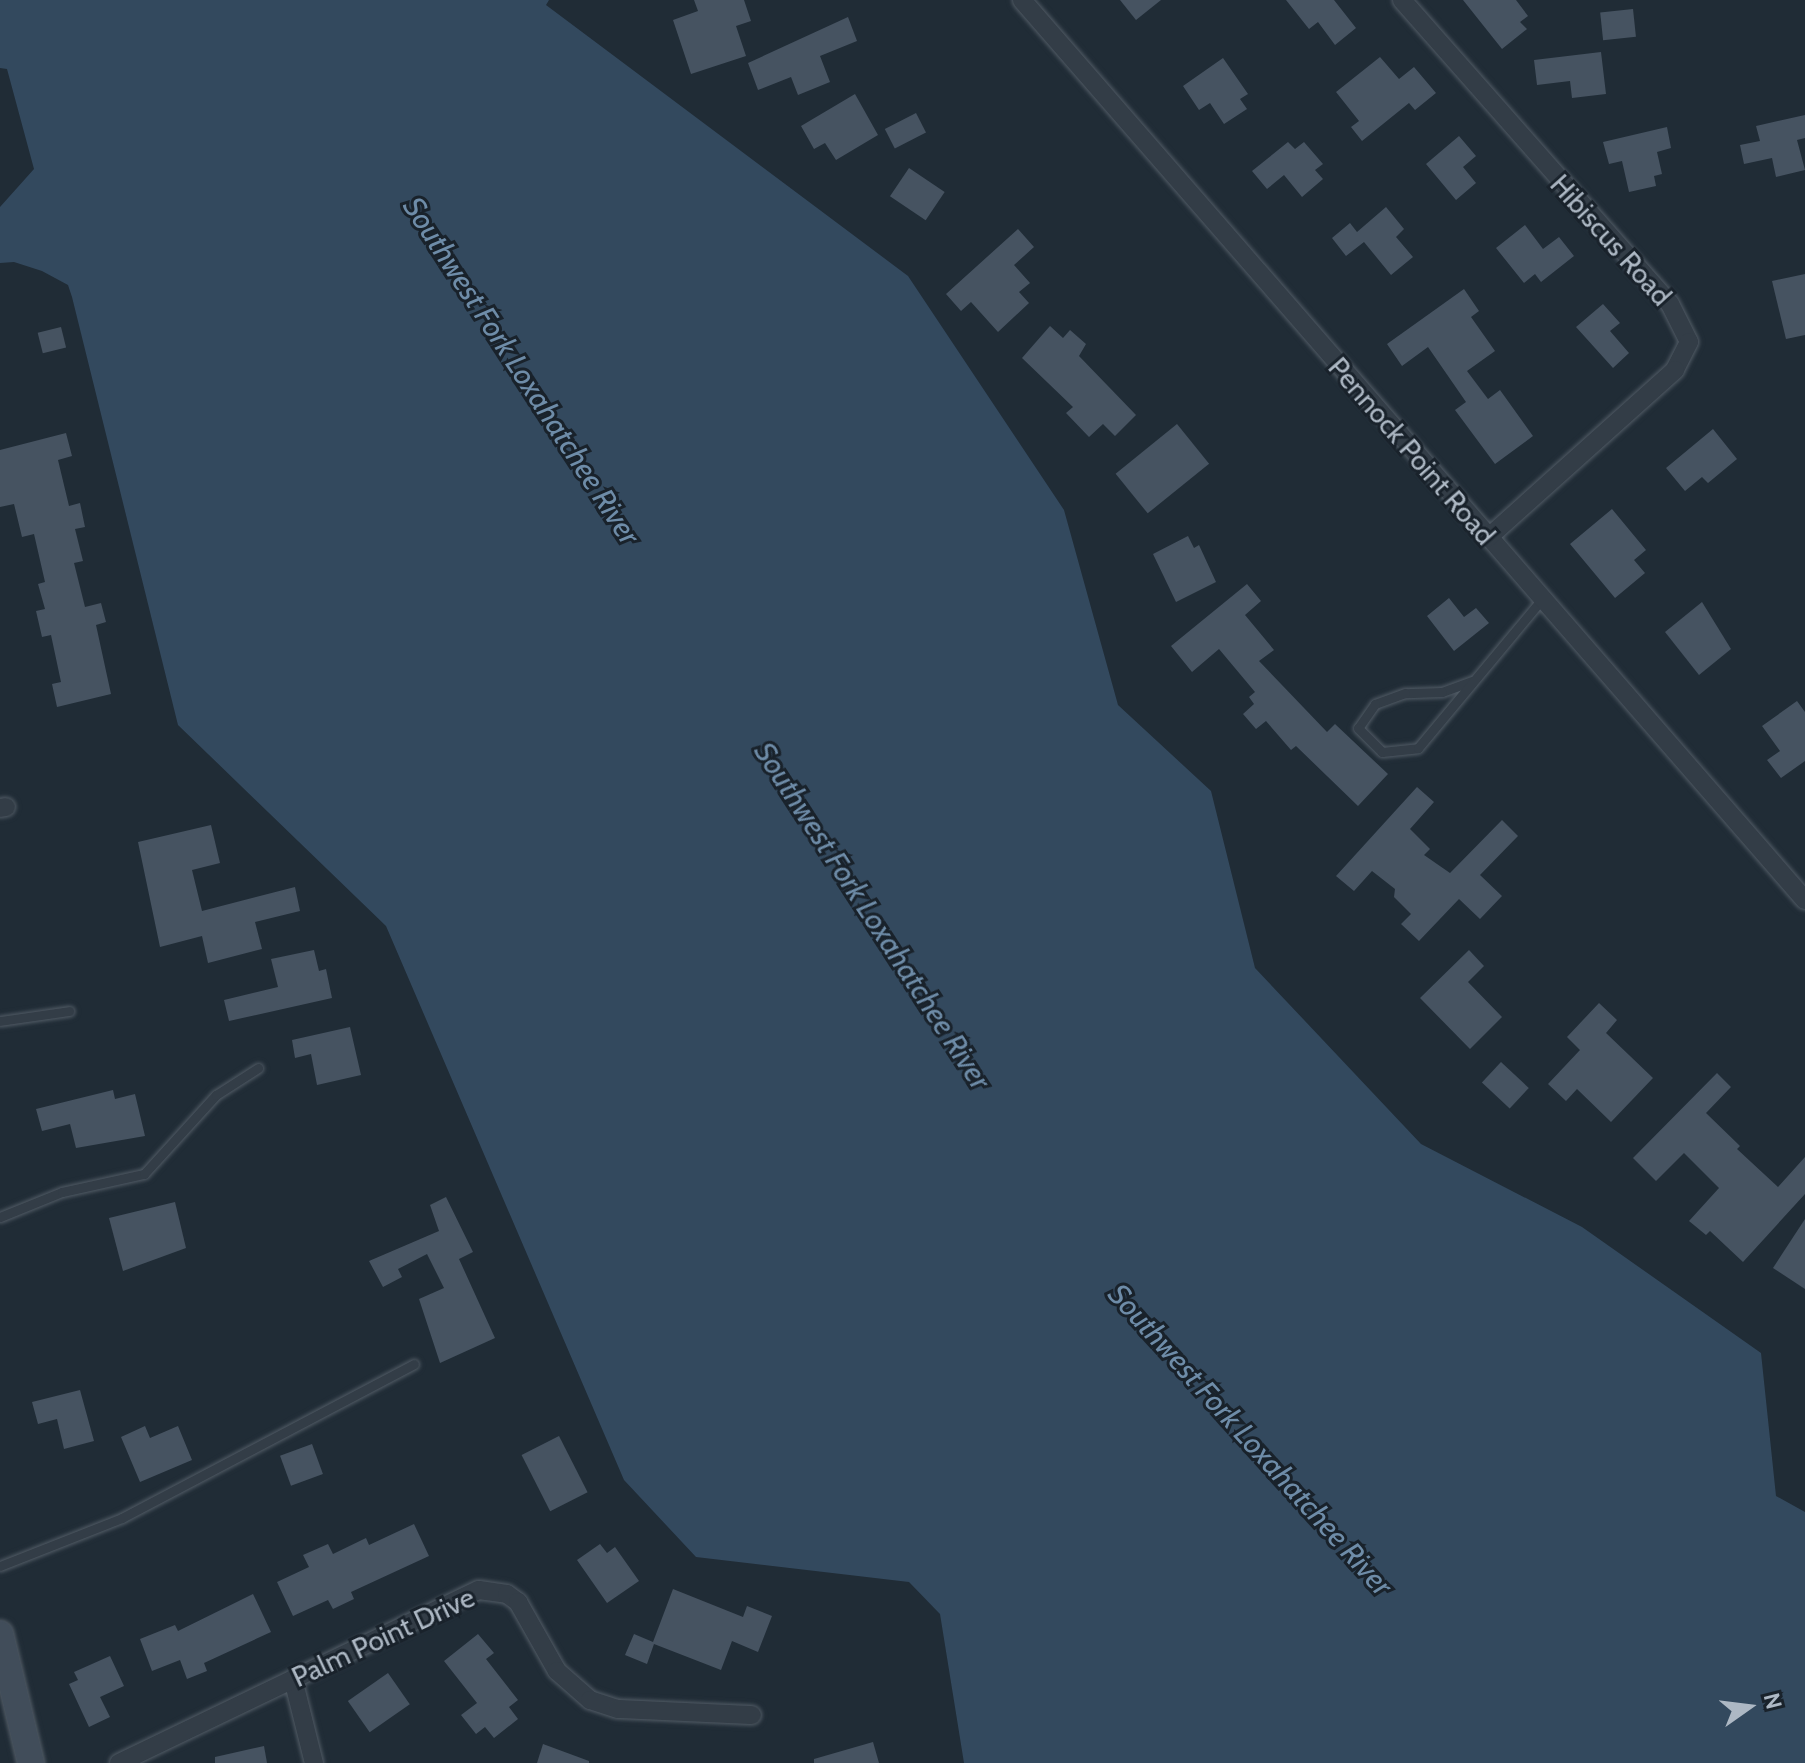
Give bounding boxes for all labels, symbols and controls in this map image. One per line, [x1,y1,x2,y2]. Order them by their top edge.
street label: Hibiscus Road [1543,168,1679,312]
water label: Southwest Fork Loxahatchee River [395,191,647,551]
street label: Pennock Point Road [1322,350,1502,552]
water label: Southwest Fork Loxahatchee River [746,736,998,1096]
water label: Southwest Fork Loxahatchee River [1100,1277,1400,1603]
street label: Palm Point Drive [286,1580,480,1694]
north arrow [1709,1667,1789,1747]
text: N [1758,1690,1788,1712]

